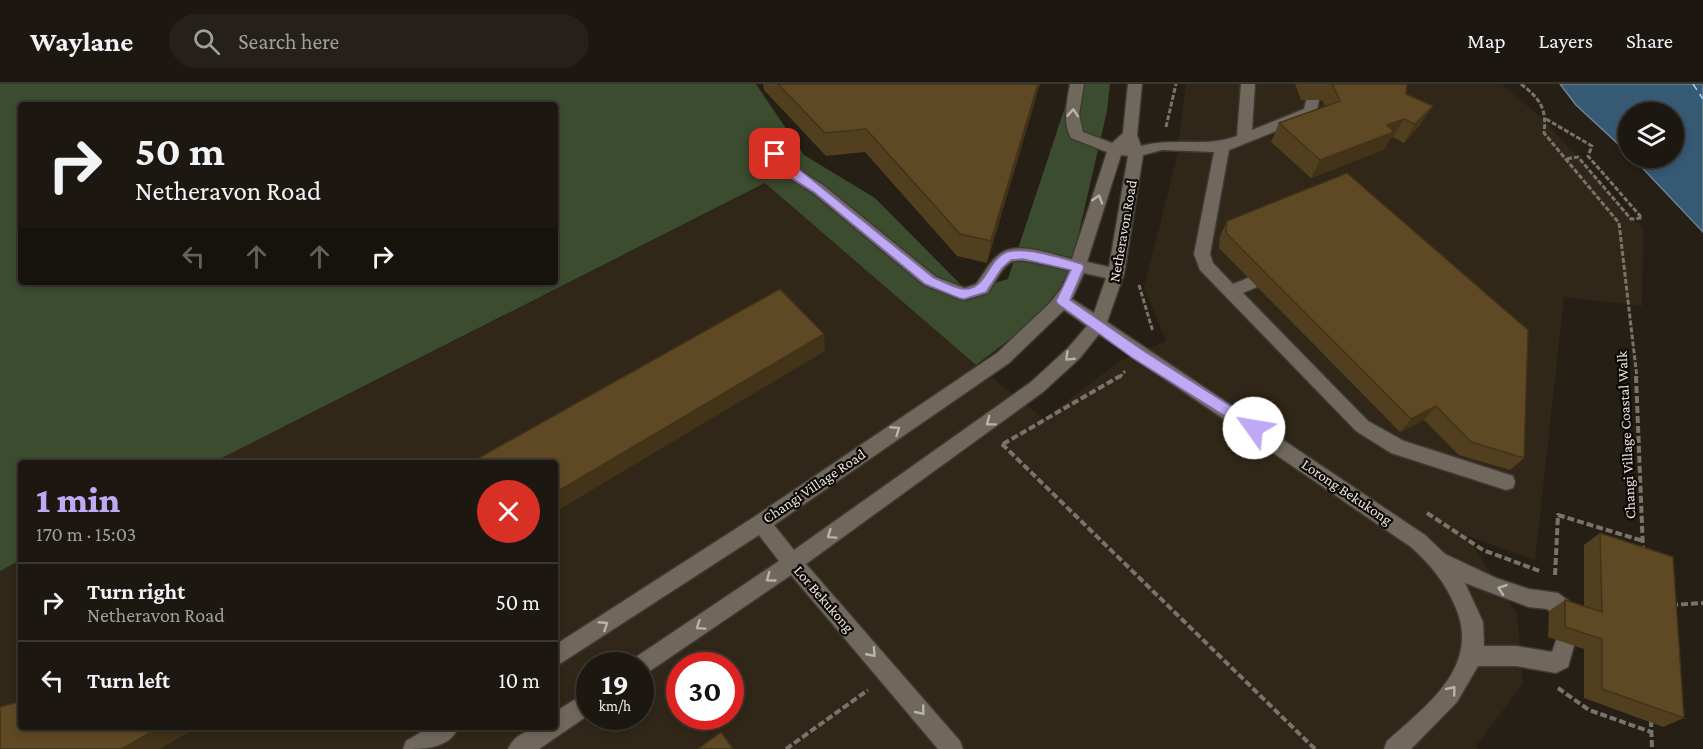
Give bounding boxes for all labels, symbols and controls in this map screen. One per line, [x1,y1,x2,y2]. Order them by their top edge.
search box [169,14,589,68]
icon: search [190,25,223,58]
text: Waylane [30,26,133,57]
text: Search here [238,29,339,54]
text: Map [1467,29,1506,53]
text: Layers [1539,29,1593,53]
text: Share [1626,29,1673,53]
map controls [1618,102,1684,168]
button: layers [1618,102,1684,168]
one-way arrow [1066,108,1079,117]
icon: right [36,126,114,204]
text: 50 m [135,127,225,174]
pin [749,128,800,179]
icon: arrive [758,137,791,170]
text: Netheravon Road [135,176,321,206]
street label: Netheravon Road [1106,179,1140,283]
one-way arrow [1091,194,1104,205]
icon: left [177,240,210,273]
icon: ahead [240,240,273,273]
icon: ahead [303,240,336,273]
icon: right [366,240,399,273]
one-way arrow [1065,350,1076,361]
street label: Changi Village Coastal Walk [1614,350,1639,519]
position arrow [1222,396,1286,460]
one-way arrow [986,415,997,426]
one-way arrow [889,426,900,437]
street label: Changi Village Road [760,446,869,527]
street label: Lorong Bekukong [1298,456,1395,529]
text: 1 min [36,480,120,520]
button: close [477,480,540,543]
text: 170 m · 15:03 [36,523,136,545]
one-way arrow [827,528,838,539]
street label: Lor Bekukong [790,563,857,636]
one-way arrow [765,571,776,582]
text: Turn right [87,579,185,604]
one-way arrow [1497,584,1508,597]
icon: right [36,586,69,619]
text: 50 m [495,590,540,615]
text: Netheravon Road [87,604,225,626]
one-way arrow [696,618,706,630]
one-way arrow [598,620,608,632]
one-way arrow [865,647,876,657]
speed limit sign: 30 [666,652,744,730]
icon: left [36,664,69,697]
text: 19 [601,667,629,700]
text: Turn left [87,668,170,693]
text: 10 m [498,668,540,693]
one-way arrow [1445,686,1456,697]
text: km/h [599,698,631,714]
one-way arrow [913,704,924,715]

